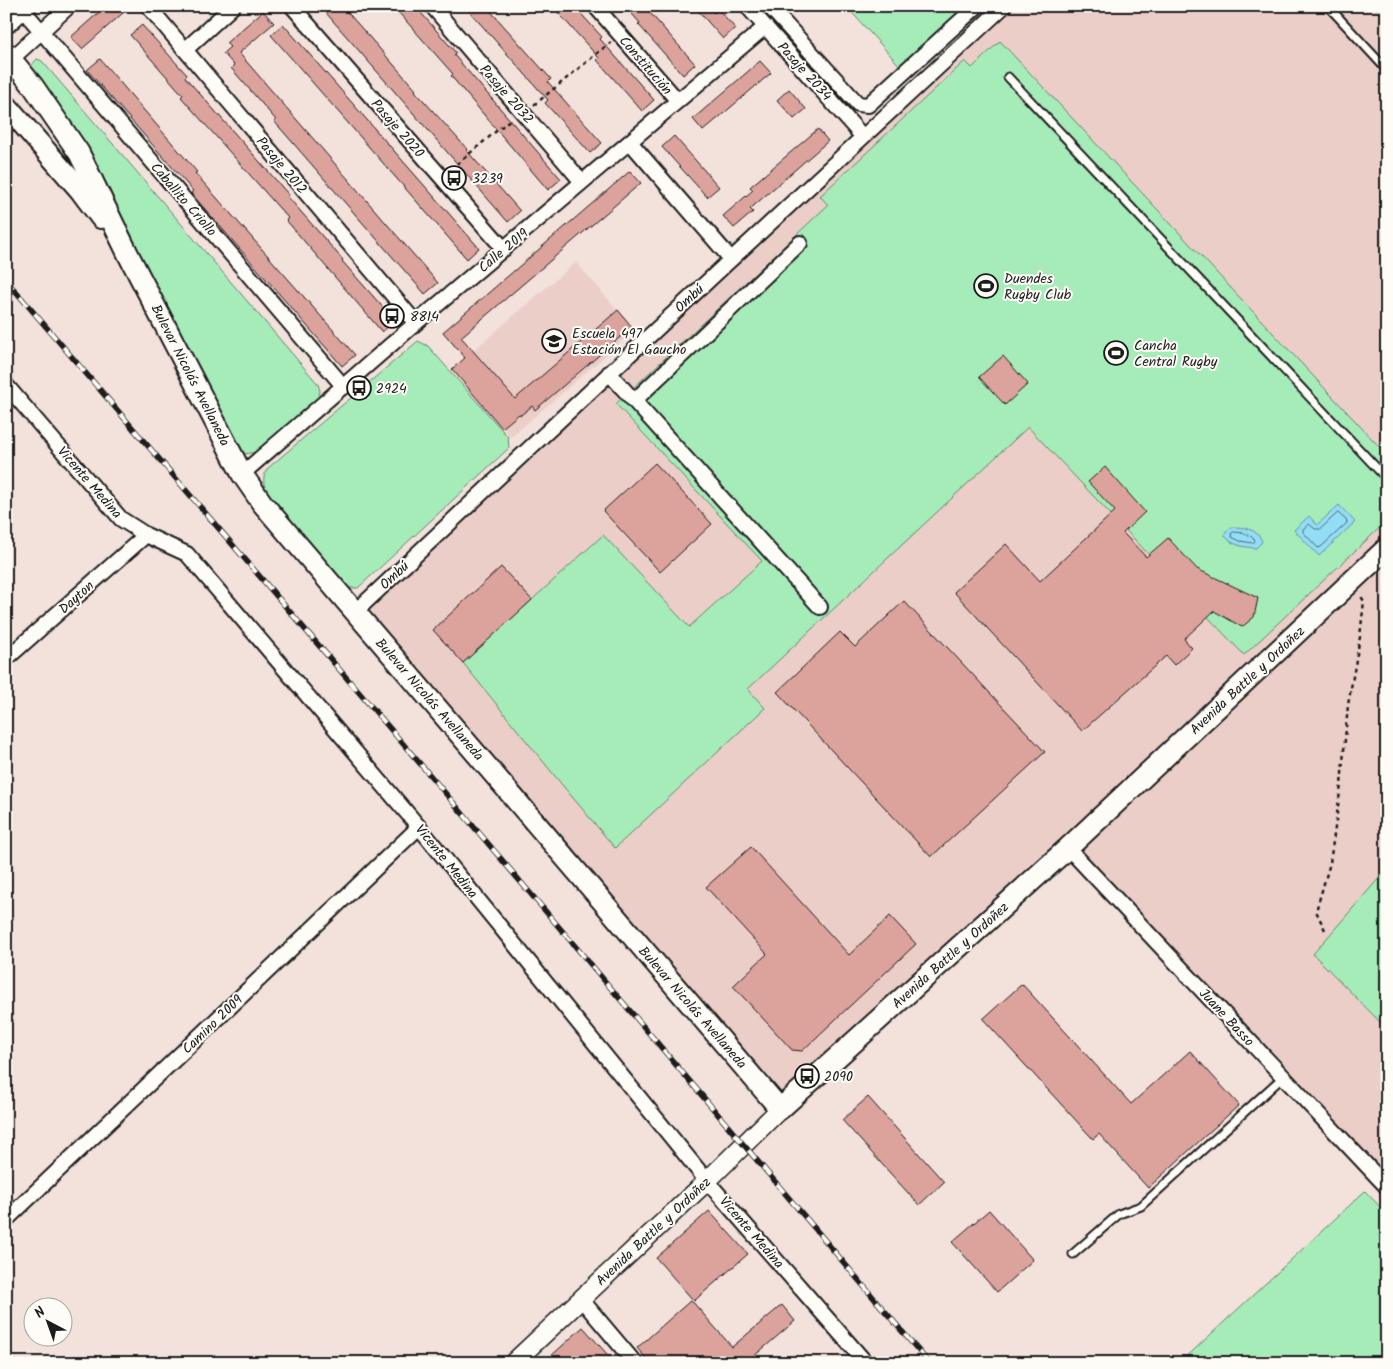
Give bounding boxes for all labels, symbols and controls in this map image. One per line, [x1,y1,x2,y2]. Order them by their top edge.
street label: Constitución [613,31,677,100]
street label: Pasaje 2034 [772,37,837,106]
street label: Pasaje 2032 [474,60,539,130]
street label: Pasaje 2020 [365,94,429,163]
street label: Pasaje 2012 [250,132,312,199]
street label: Caballito Criollo [145,158,222,242]
bus stop icon: 3239 [441,165,467,191]
place label: 3239 [472,168,503,190]
street label: Calle 2019 [474,223,534,279]
place label: Duendes Rugby Club [1004,268,1072,306]
sports icon: Duendes Rugby Club [973,273,999,299]
street label: Ombú [670,279,710,318]
street label: Bulevar Nicolás Avellaneda [145,301,235,450]
bus stop icon: 8814 [379,303,405,329]
place label: 8814 [410,306,439,328]
place label: Escuela 497 Estación El Gaucho [572,323,686,361]
school or university icon: Escuela 497 Estación El Gaucho [541,328,567,354]
place label: Cancha Central Rugby [1134,335,1218,373]
sports icon: Cancha Central Rugby [1103,340,1129,366]
bus stop icon: 2924 [346,375,372,401]
place label: 2924 [376,378,407,400]
street label: Vicente Medina [51,442,127,524]
street label: Ombú [375,556,415,595]
street label: Dayton [54,576,99,620]
street label: Avenida Battle y Ordoñez [1185,621,1310,740]
street label: Bulevar Nicolás Avellaneda [370,633,489,766]
street label: Vicente Medina [409,820,483,903]
street label: Avenida Battle y Ordoñez [887,897,1014,1014]
street label: Bulevar Nicolás Avellaneda [633,941,752,1074]
street label: Juane Basso [1193,983,1259,1052]
street label: Camino 2009 [177,990,248,1060]
bus stop icon: 2090 [794,1063,820,1089]
place label: 2090 [824,1066,853,1088]
street label: Avenida Battle y Ordoñez [591,1172,716,1291]
street label: Vicente Medina [713,1192,789,1274]
north arrow [22,1296,72,1346]
text: N [30,1302,51,1324]

